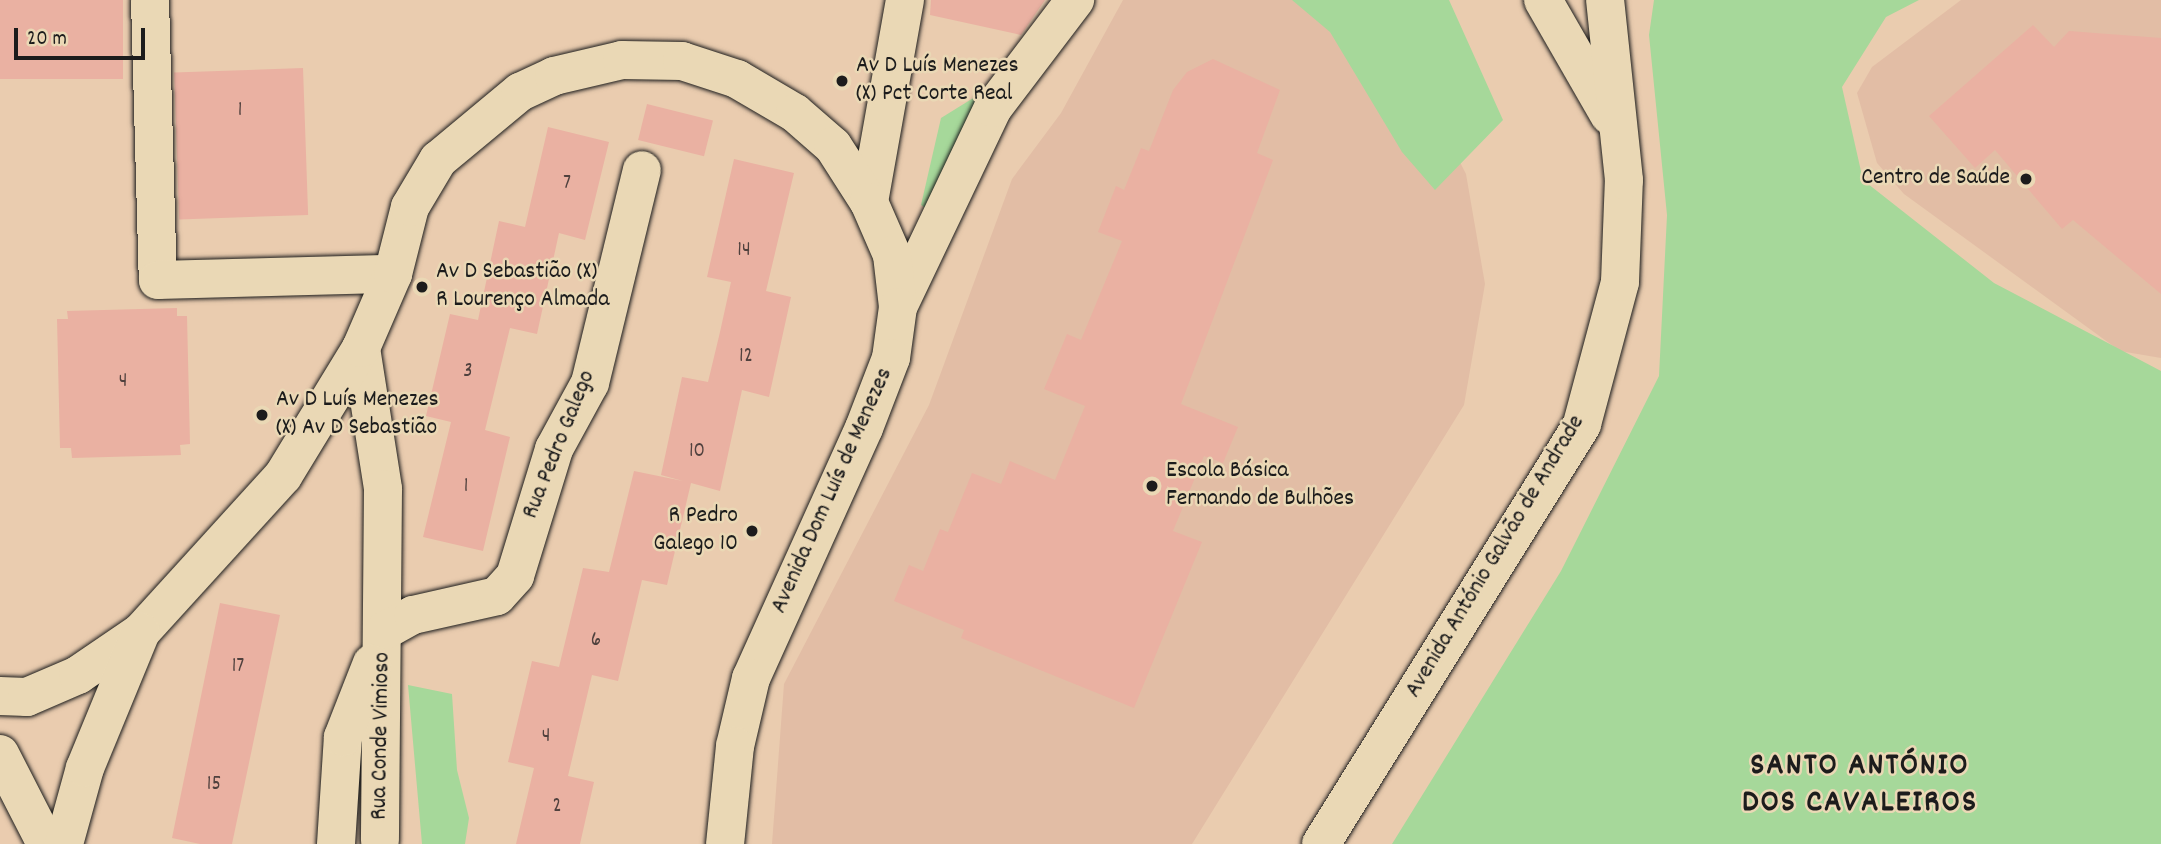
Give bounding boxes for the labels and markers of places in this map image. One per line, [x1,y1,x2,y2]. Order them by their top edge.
place label: Av D Luís Menezes (X) Pct Corte Real [856,53,1019,109]
marker: Av D Luís Menezes (X) Pct Corte Real [834,73,850,89]
place label: Centro de Saúde [1861,165,2010,193]
marker: Centro de Saúde [2016,169,2036,189]
place label: Av D Sebastião (X) R Lourenço Almada [436,259,609,315]
marker: Av D Sebastião (X) R Lourenço Almada [414,279,430,295]
place label: Av D Luís Menezes (X) Av D Sebastião [276,387,439,443]
marker: Av D Luís Menezes (X) Av D Sebastião [254,407,270,423]
place label: Escola Básica Fernando de Bulhões [1166,458,1354,514]
marker: Escola Básica Fernando de Bulhões [1144,478,1160,494]
place label: R Pedro Galego 10 [653,503,738,559]
marker: R Pedro Galego 10 [744,523,760,539]

